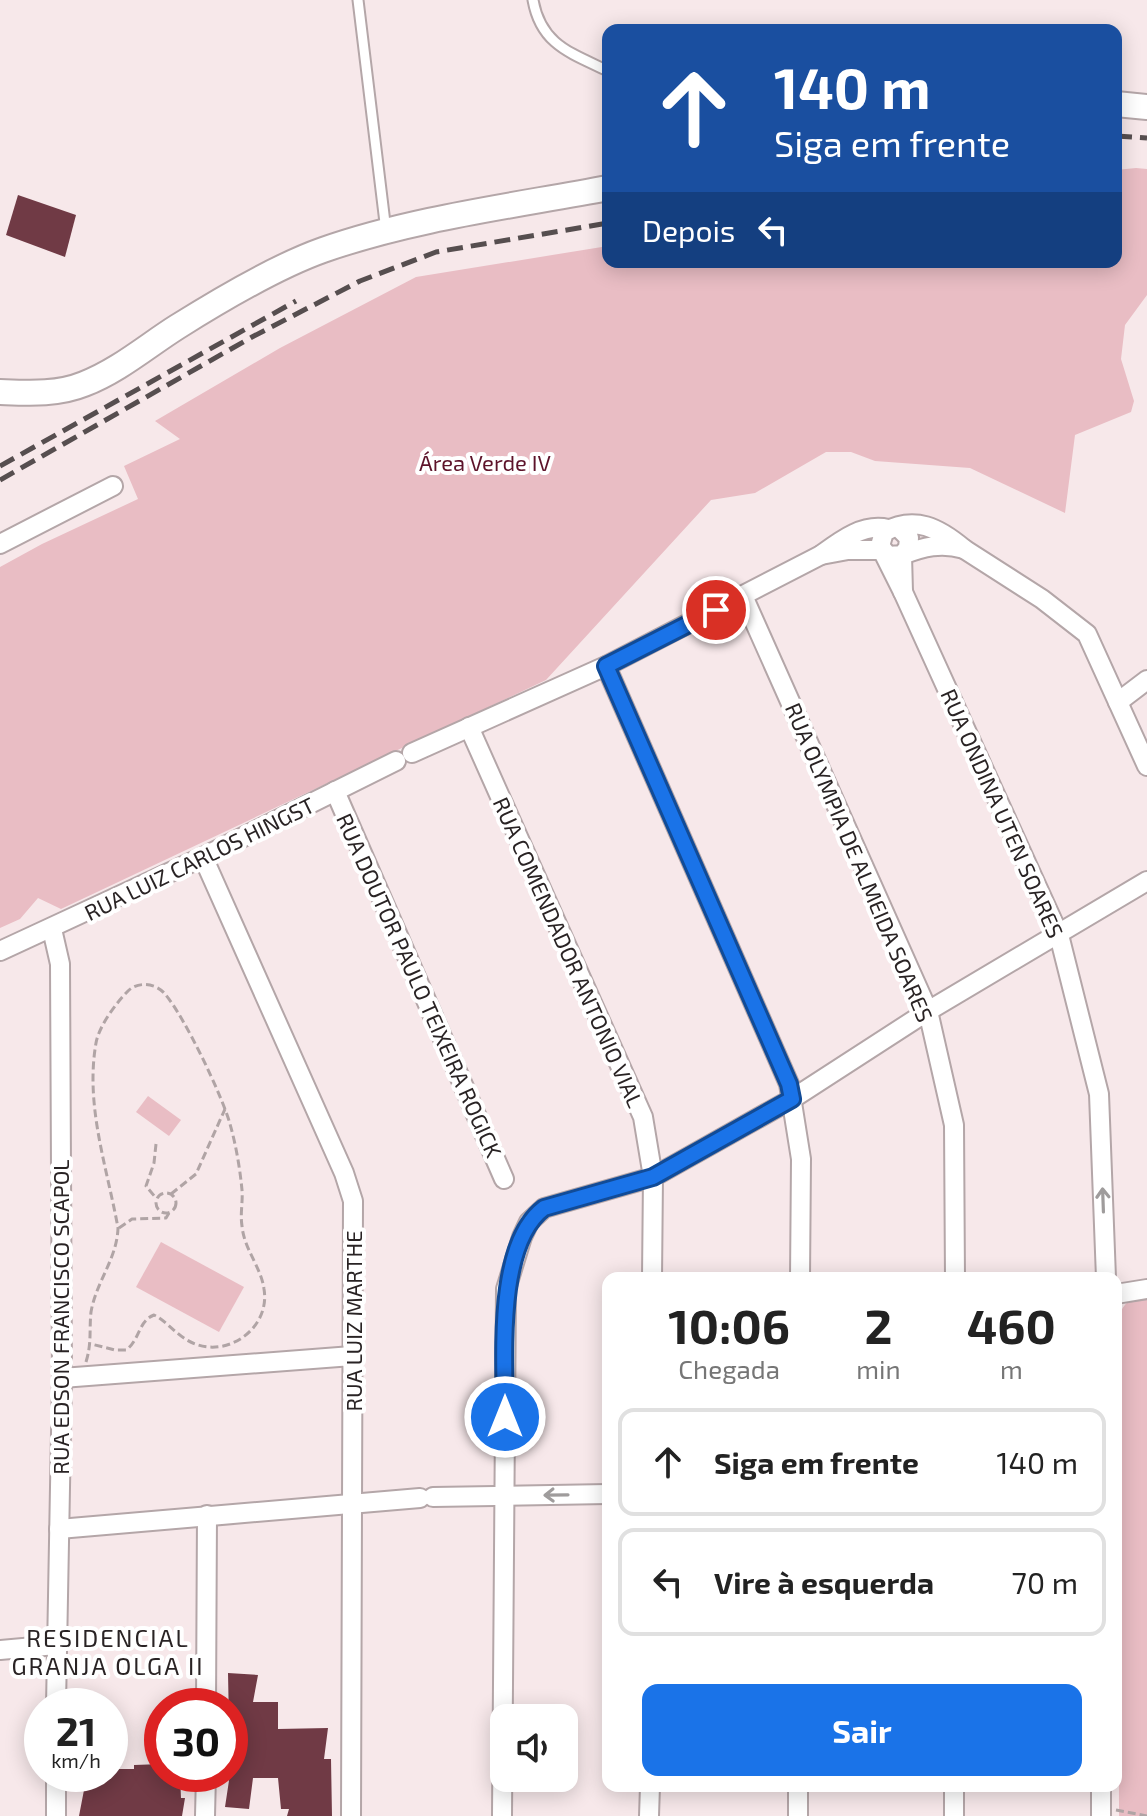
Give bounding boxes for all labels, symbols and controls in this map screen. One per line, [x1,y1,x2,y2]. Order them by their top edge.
text: 140 m [774,53,931,120]
icon: ahead [642,56,746,160]
text: Siga em frente [774,121,1010,164]
icon: left [751,208,795,252]
text: Depois [642,212,735,248]
park label: Área Verde IV [419,449,552,475]
pin [682,576,750,644]
icon: arrive [694,588,738,632]
street label: RUA ONDINA UTEN SOARES [936,685,1070,941]
street label: RUA OLYMPIA DE ALMEIDA SOARES [781,699,939,1025]
street label: RUA LUIZ CARLOS HINGST [80,791,318,925]
street label: RUA COMENDADOR ANTONIO VIAL [489,793,649,1111]
street label: RUA DOUTOR PAULO TEIXEIRA ROGICK [332,809,508,1161]
street label: RUA EDSON FRANCISCO SCAPOL [47,1159,73,1475]
one-way arrow [1095,1187,1110,1214]
street label: RUA LUIZ MARTHE [340,1230,366,1412]
text: 10:06 [668,1296,790,1354]
text: 2 [864,1296,892,1354]
text: 460 [967,1296,1056,1354]
text: Chegada [678,1353,780,1384]
text: min [856,1353,901,1384]
text: m [1000,1353,1023,1384]
position arrow [463,1375,547,1459]
icon: ahead [646,1440,690,1484]
text: Siga em frente [714,1444,919,1480]
text: 140 m [997,1444,1078,1480]
one-way arrow [543,1488,570,1503]
icon: left [646,1560,690,1604]
text: Vire à esquerda [714,1564,934,1600]
text: 70 m [1012,1564,1078,1600]
district label: RESIDENCIAL GRANJA OLGA II [12,1623,204,1680]
button: Sair [642,1684,1082,1776]
speed limit sign: 30 [144,1688,248,1792]
map controls [490,1704,578,1792]
button: sound [490,1704,578,1792]
text: 21 [56,1706,96,1754]
text: km/h [51,1748,101,1772]

